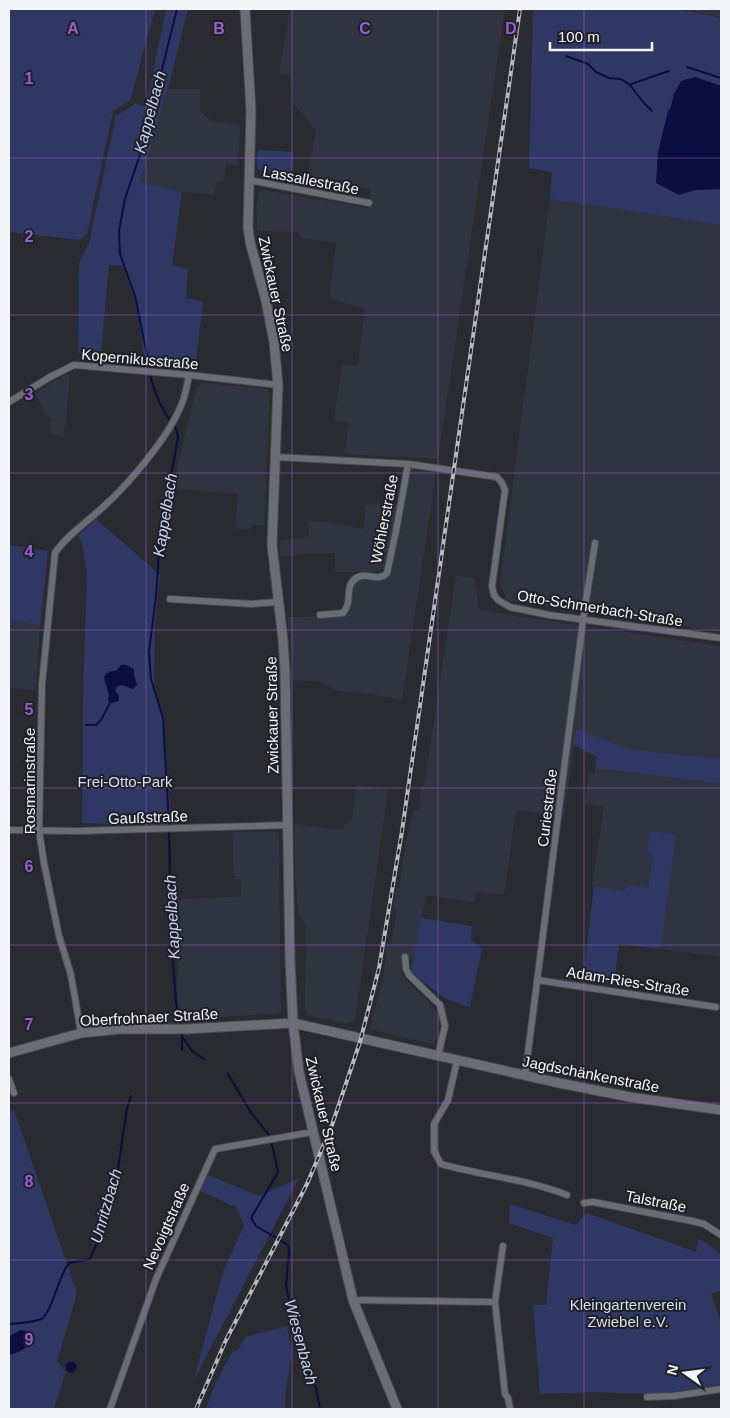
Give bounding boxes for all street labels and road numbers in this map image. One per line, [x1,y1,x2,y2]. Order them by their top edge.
street label: Lassallestraße [262,162,360,198]
street label: Zwickauer Straße [255,235,297,353]
street label: Kopernikusstraße [81,345,199,373]
street label: Wöhlerstraße [367,473,401,565]
street label: Otto-Schmerbach-Straße [516,586,684,630]
street label: Zwickauer Straße [262,656,282,774]
street label: Rosmarinstraße [21,728,38,834]
street label: Curiestraße [534,768,560,848]
street label: Gaußstraße [108,807,188,827]
street label: Adam-Ries-Straße [565,963,691,999]
street label: Oberfrohnaer Straße [79,1005,219,1029]
street label: Jagdschänkenstraße [521,1052,661,1096]
street label: Zwickauer Straße [302,1055,346,1173]
street label: Nevoigtstraße [139,1180,193,1272]
street label: Talstraße [624,1187,688,1215]

